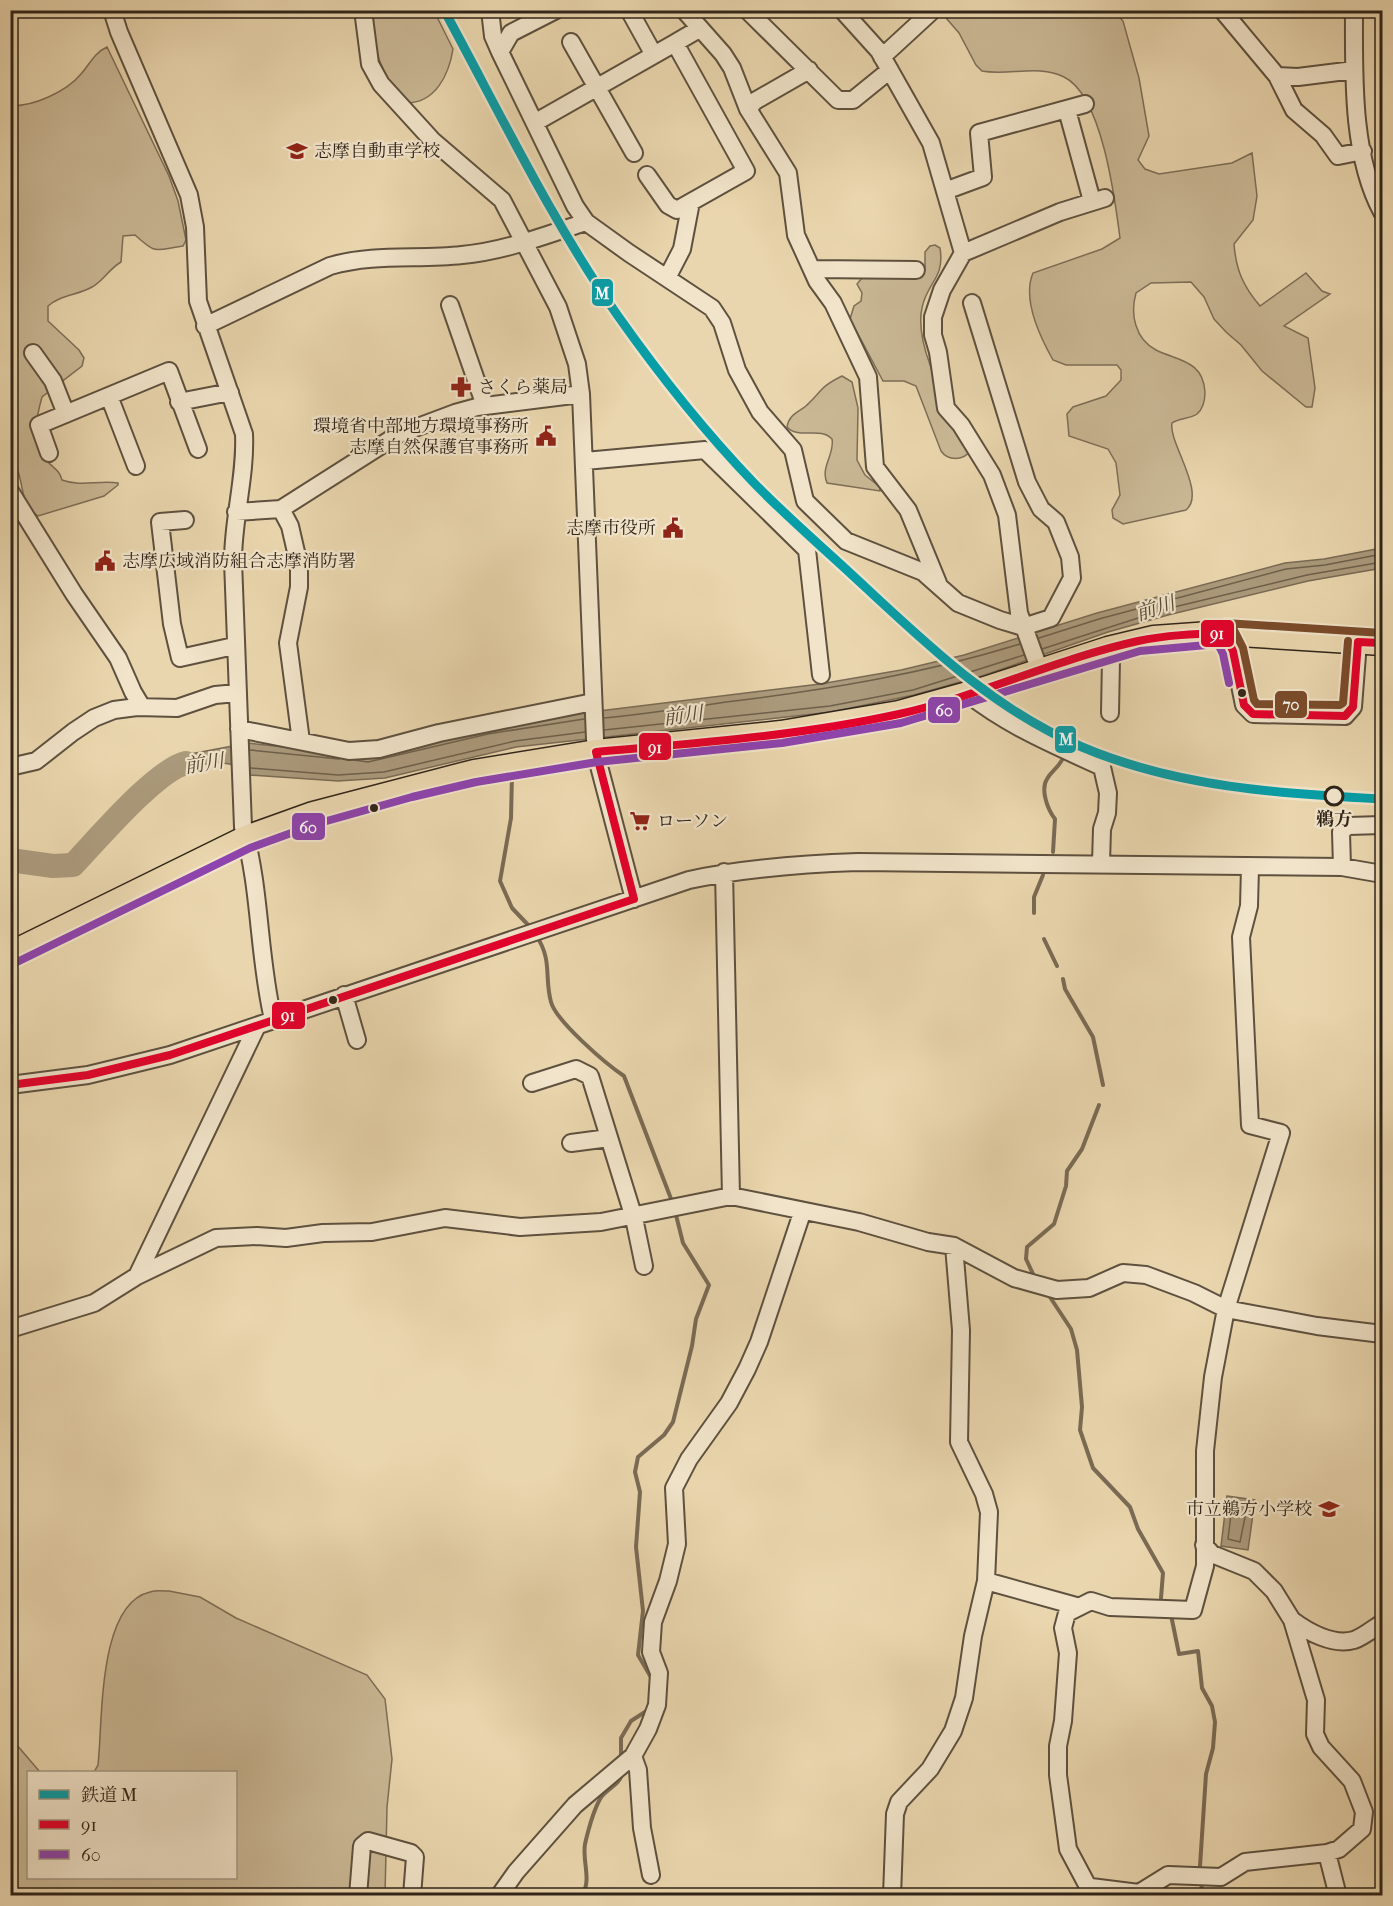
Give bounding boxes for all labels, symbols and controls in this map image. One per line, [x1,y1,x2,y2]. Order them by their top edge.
school or university icon: 志摩自動車学校 [285,139,309,163]
place label: 志摩自動車学校 [314,141,440,162]
line badge: M [591,278,614,307]
text: M [594,284,610,303]
pharmacy icon: さくら薬局 [449,375,473,399]
place label: さくら薬局 [478,377,568,398]
place label: 環境省中部地方環境事務所 志摩自然保護官事務所 [313,416,529,458]
public building icon: 環境省中部地方環境事務所 志摩自然保護官事務所 [534,424,558,448]
public building icon: 志摩市役所 [661,516,685,540]
place label: 志摩市役所 [566,518,656,539]
public building icon: 志摩広域消防組合志摩消防署 [93,549,117,573]
place label: 志摩広域消防組合志摩消防署 [122,551,356,572]
water label: 前川 [1133,591,1180,626]
line badge: 91 [1200,619,1235,648]
text: 91 [1209,624,1224,644]
unlabelled marker [1236,687,1248,699]
line badge: 70 [1274,690,1308,719]
text: 70 [1282,695,1299,714]
line badge: 60 [927,696,961,724]
water label: 前川 [662,701,706,729]
text: 60 [935,701,953,720]
line badge: M [1054,725,1077,754]
text: M [1058,730,1074,749]
line badge: 91 [638,732,672,761]
text: 91 [647,738,662,758]
water label: 前川 [183,749,228,778]
marker: 鵜方 [1324,786,1344,806]
unlabelled marker [368,802,380,814]
supermarket icon: ローソン [628,809,652,833]
place label: 鵜方 [1316,809,1352,830]
place label: ローソン [657,811,728,832]
line badge: 60 [291,812,326,841]
text: 60 [299,818,317,837]
unlabelled marker [327,994,339,1006]
line badge: 91 [271,1001,306,1030]
text: 91 [280,1006,295,1026]
school or university icon: 市立鵜方小学校 [1317,1497,1341,1521]
place label: 市立鵜方小学校 [1186,1499,1312,1520]
legend [27,1771,237,1879]
text: 鉄道 M [81,1785,137,1806]
text: 91 [81,1815,97,1836]
text: 60 [81,1845,101,1866]

